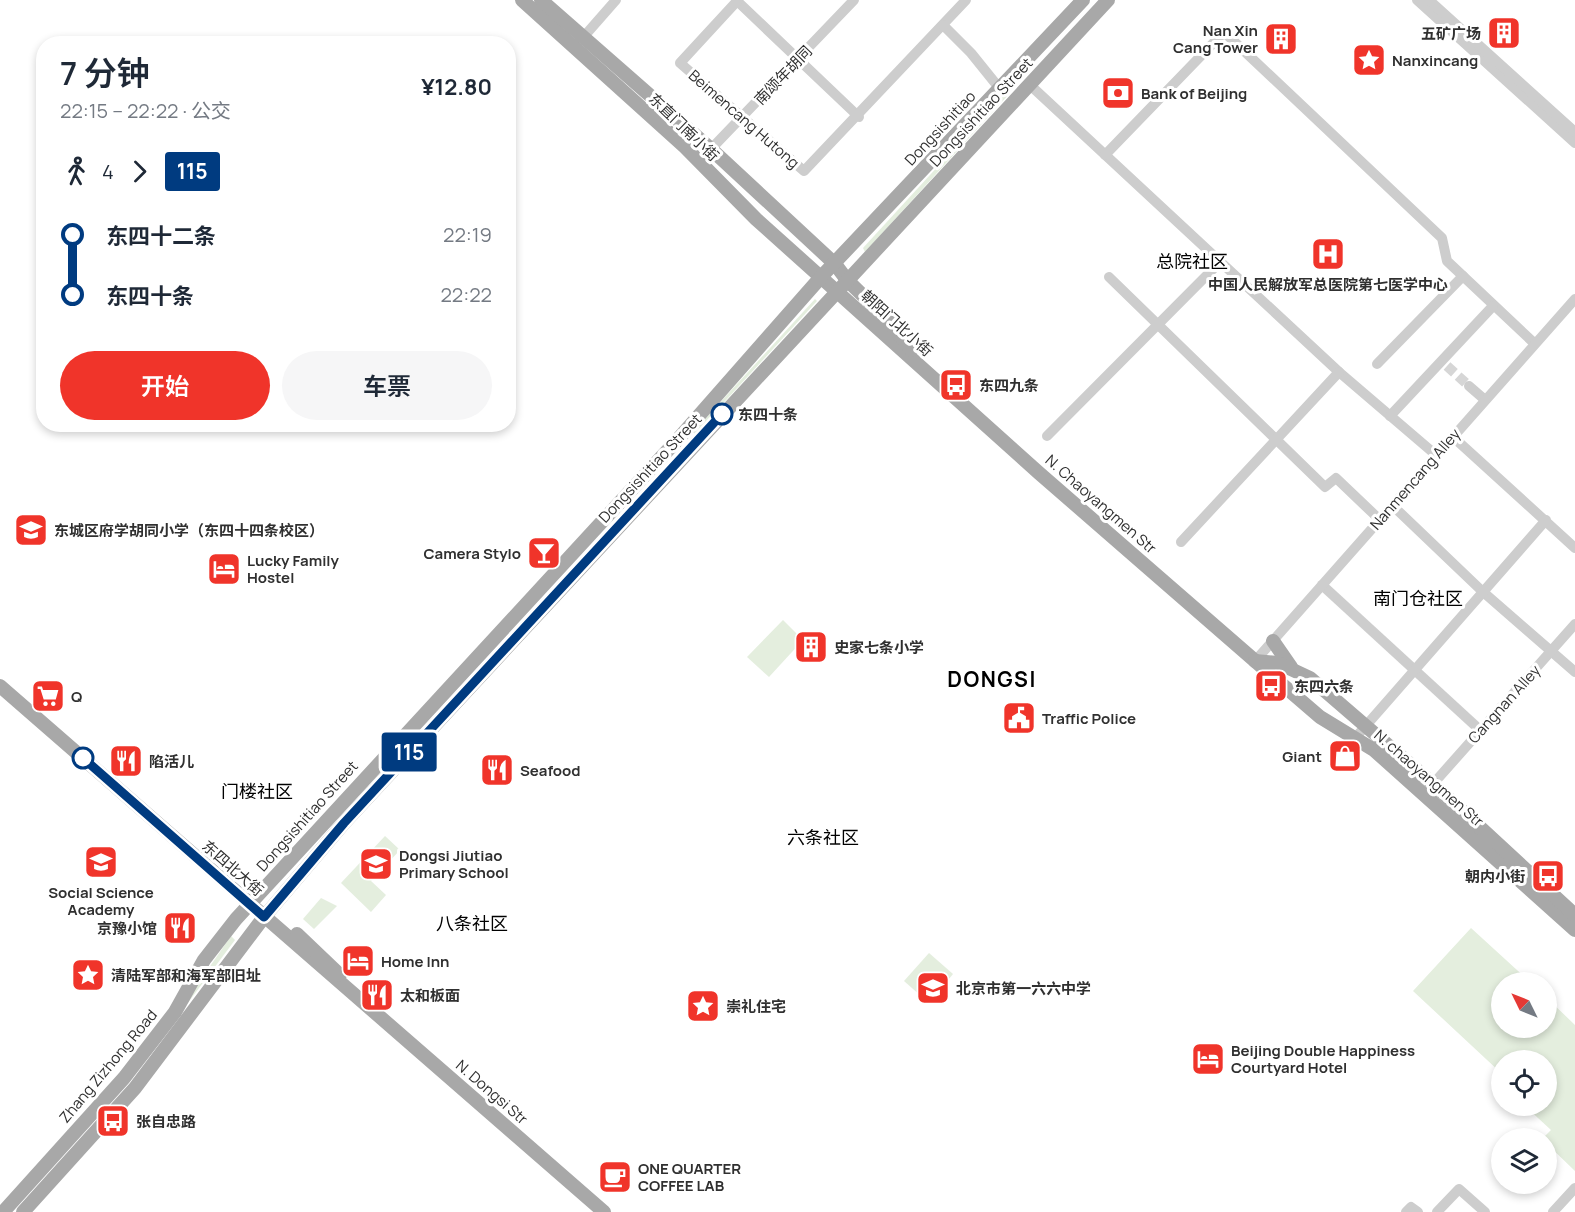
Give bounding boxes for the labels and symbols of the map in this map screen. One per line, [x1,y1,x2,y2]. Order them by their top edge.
building icon: 五矿广场 [1486,15,1522,51]
place label: Nan Xin Cang Tower [1173,20,1258,58]
building icon: Nan Xin Cang Tower [1263,21,1299,57]
place label: 五矿广场 [1421,23,1481,44]
street label: 南颂年胡同 [749,41,817,109]
place icon: Nanxincang [1351,42,1387,78]
place label: Nanxincang [1392,50,1478,71]
street label: Dongsishitiao Street [926,54,1036,170]
street label: Beimencang Hutong [684,65,804,173]
bank icon: Bank of Beijing [1100,75,1136,111]
place label: Bank of Beijing [1141,83,1247,104]
street label: Dongsishitiao [901,87,979,169]
street label: 东直门南小街 [644,88,724,166]
hospital icon: 中国人民解放军总医院第七医学中心 [1310,236,1346,272]
district label: 总院社区 [1156,249,1228,273]
place label: 中国人民解放军总医院第七医学中心 [1208,274,1448,295]
street label: 朝阳门北小街 [857,285,937,361]
bus stop icon: 东四九条 [938,367,974,403]
place label: 东四九条 [979,375,1039,396]
marker: 东四十条 [711,403,733,425]
place label: 东四十条 [738,404,798,425]
street label: Dongsishitiao Street [594,409,706,527]
street label: Nanmencang Alley [1365,424,1465,534]
street label: N. Chaoyangmen Str [1041,450,1162,559]
school or university icon: 东城区府学胡同小学（东四十四条校区） [13,512,49,548]
place label: 东城区府学胡同小学（东四十四条校区） [54,520,324,541]
bar icon: Camera Stylo [526,535,562,571]
place label: Camera Stylo [423,543,521,564]
place label: Lucky Family Hostel [247,550,340,588]
hotel icon: Lucky Family Hostel [206,551,242,587]
district label: 南门仓社区 [1373,586,1463,610]
building icon: 史家七条小学 [793,629,829,665]
place label: 史家七条小学 [834,637,924,658]
street label: Cangnan Alley [1463,660,1545,748]
district label: DONGSI [947,665,1037,693]
bus stop icon: 东四六条 [1253,668,1289,704]
place label: 东四六条 [1294,676,1354,697]
supermarket icon: Q [30,678,66,714]
place label: Q [71,686,82,707]
public building icon: Traffic Police [1001,700,1037,736]
place label: Traffic Police [1042,708,1136,729]
street label: N. chaoyangmen Str [1370,725,1489,832]
line badge: 115 [374,732,444,771]
shop icon: Giant [1327,738,1363,774]
restaurant icon: 陷活儿 [108,743,144,779]
place label: Giant [1282,746,1322,767]
unlabelled marker [72,747,94,769]
place label: 陷活儿 [149,751,194,772]
restaurant icon: Seafood [479,752,515,788]
street label: Dongsishitiao Street [252,756,362,876]
place label: Seafood [520,760,581,781]
district label: 门楼社区 [221,779,293,803]
district label: 六条社区 [787,825,859,849]
street label: 东四北大街 [198,835,268,901]
school or university icon: Social Science Academy [83,844,119,880]
place label: Dongsi Jiutiao Primary School [399,845,509,883]
school or university icon: Dongsi Jiutiao Primary School [358,846,394,882]
bus stop icon: 朝内小街 [1530,858,1566,894]
place label: 朝内小街 [1465,866,1525,887]
place label: Social Science Academy [48,882,154,920]
restaurant icon: 京豫小馆 [162,910,198,946]
district label: 八条社区 [436,911,508,935]
place label: 京豫小馆 [97,918,157,939]
hotel icon: Home Inn [340,943,376,979]
place label: Home Inn [381,951,449,972]
place icon: 清陆军部和海军部旧址 [70,957,106,993]
place label: 清陆军部和海军部旧址 [111,965,261,986]
school or university icon: 北京市第一六六中学 [915,970,951,1006]
north arrow [1491,972,1557,1038]
restaurant icon: 太和板面 [359,977,395,1013]
place label: 北京市第一六六中学 [956,978,1091,999]
place label: 太和板面 [400,985,460,1006]
place icon: 崇礼住宅 [685,988,721,1024]
place label: 崇礼住宅 [726,996,786,1017]
street label: Zhang Zizhong Road [54,1005,162,1127]
place label: Beijing Double Happiness Courtyard Hotel [1231,1040,1415,1078]
hotel icon: Beijing Double Happiness Courtyard Hotel [1190,1041,1226,1077]
street label: N. Dongsi Str [452,1055,533,1129]
bus stop icon: 张自忠路 [95,1103,131,1139]
place label: 张自忠路 [136,1111,196,1132]
place label: ONE QUARTER COFFEE LAB [638,1158,741,1196]
cafe icon: ONE QUARTER COFFEE LAB [597,1159,633,1195]

